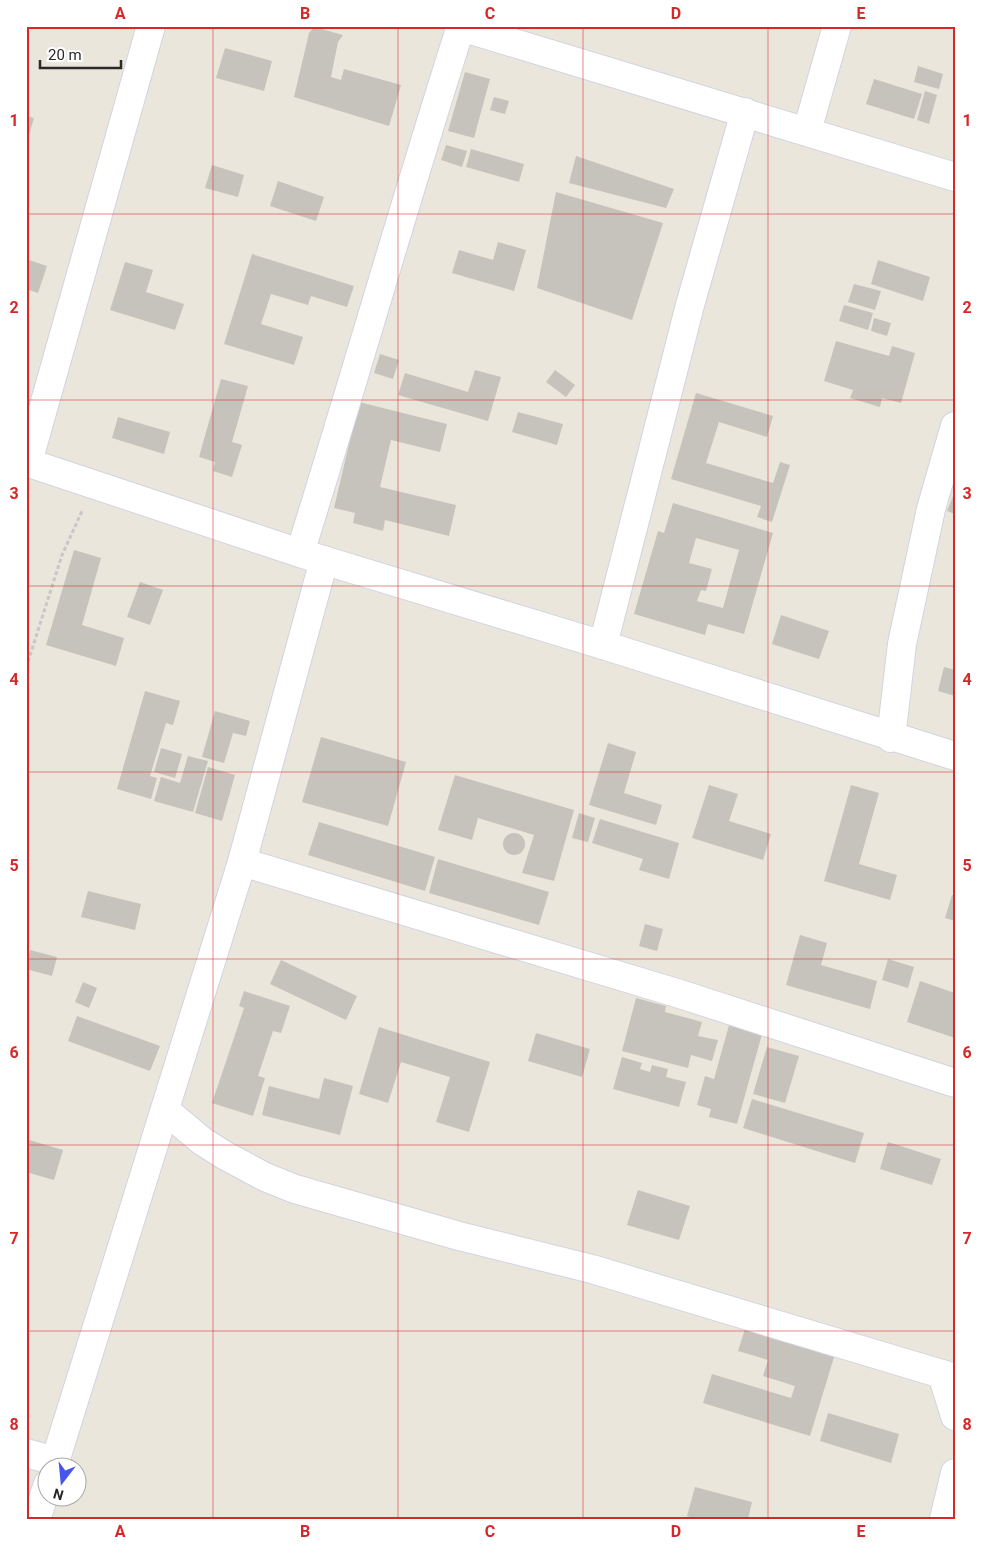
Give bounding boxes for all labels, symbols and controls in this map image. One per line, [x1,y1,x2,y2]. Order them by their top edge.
text: A [115,4,126,23]
text: B [300,4,310,23]
text: C [485,4,495,23]
text: D [671,4,681,23]
text: E [857,4,866,23]
scale bar [40,38,121,70]
text: 20 m [48,46,82,64]
text: 1 [9,111,19,130]
text: 1 [962,111,972,130]
text: 2 [9,298,19,317]
text: 2 [962,298,972,317]
text: 3 [9,484,19,503]
text: 3 [962,484,972,503]
text: 4 [9,670,19,689]
text: 4 [962,670,972,689]
text: 5 [9,856,19,875]
text: 5 [962,856,972,875]
text: 6 [9,1043,19,1062]
text: 6 [962,1043,972,1062]
text: 7 [9,1229,19,1248]
text: 7 [962,1229,972,1248]
text: 8 [9,1415,19,1434]
text: 8 [962,1415,972,1434]
north arrow [38,1458,88,1508]
text: N [51,1485,65,1504]
text: A [115,1522,126,1541]
text: B [300,1522,310,1541]
text: C [485,1522,495,1541]
text: D [671,1522,681,1541]
text: E [857,1522,866,1541]

